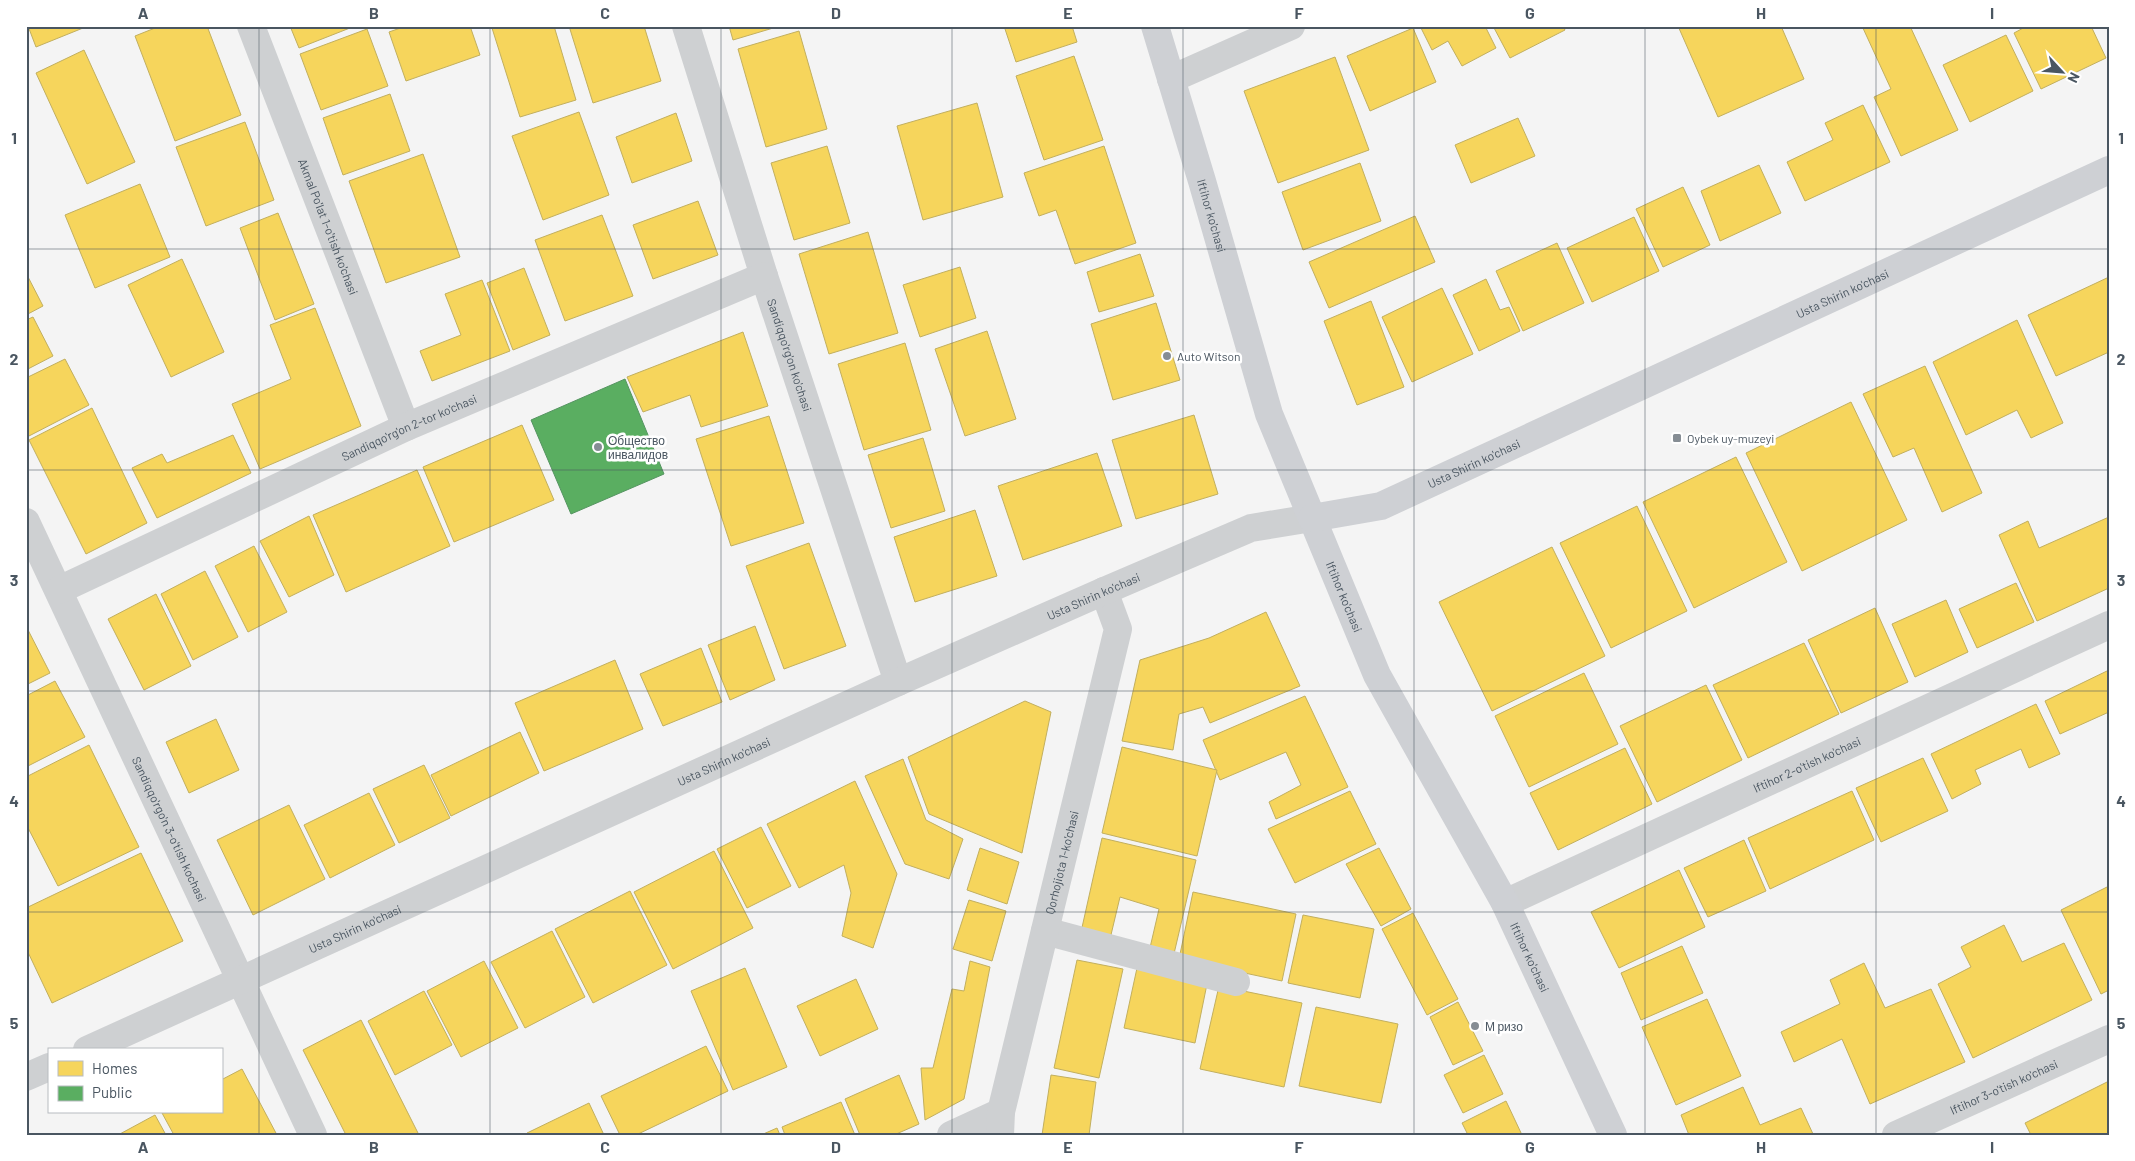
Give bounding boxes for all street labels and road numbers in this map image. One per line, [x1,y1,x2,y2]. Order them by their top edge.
street label: Akmal Po'lat 1-o'tish ko'chasi [296,156,361,297]
street label: Iftihor ko'chasi [1195,177,1229,254]
street label: Usta Shirin ko'chasi [1794,266,1891,320]
street label: Sandiqqo'rg'on ko'chasi [765,297,815,413]
street label: Sandiqqo'rg'on 2-tor ko'chasi [339,391,479,463]
street label: Usta Shirin ko'chasi [1425,436,1522,491]
street label: Iftihor ko'chasi [1324,559,1365,634]
street label: Usta Shirin ko'chasi [1045,569,1142,622]
street label: Iftihor 2-o'tish ko'chasi [1751,733,1863,795]
street label: Usta Shirin ko'chasi [675,734,772,788]
street label: Sandiqqo'rgo'n 3-o'tish kochasi [130,754,210,904]
street label: Qorhojiota 1-ko'chasi [1042,809,1081,915]
street label: Usta Shirin ko'chasi [306,901,403,956]
street label: Iftihor ko'chasi [1508,920,1552,994]
street label: Iftihor 3-o'tish ko'chasi [1948,1056,2060,1117]

